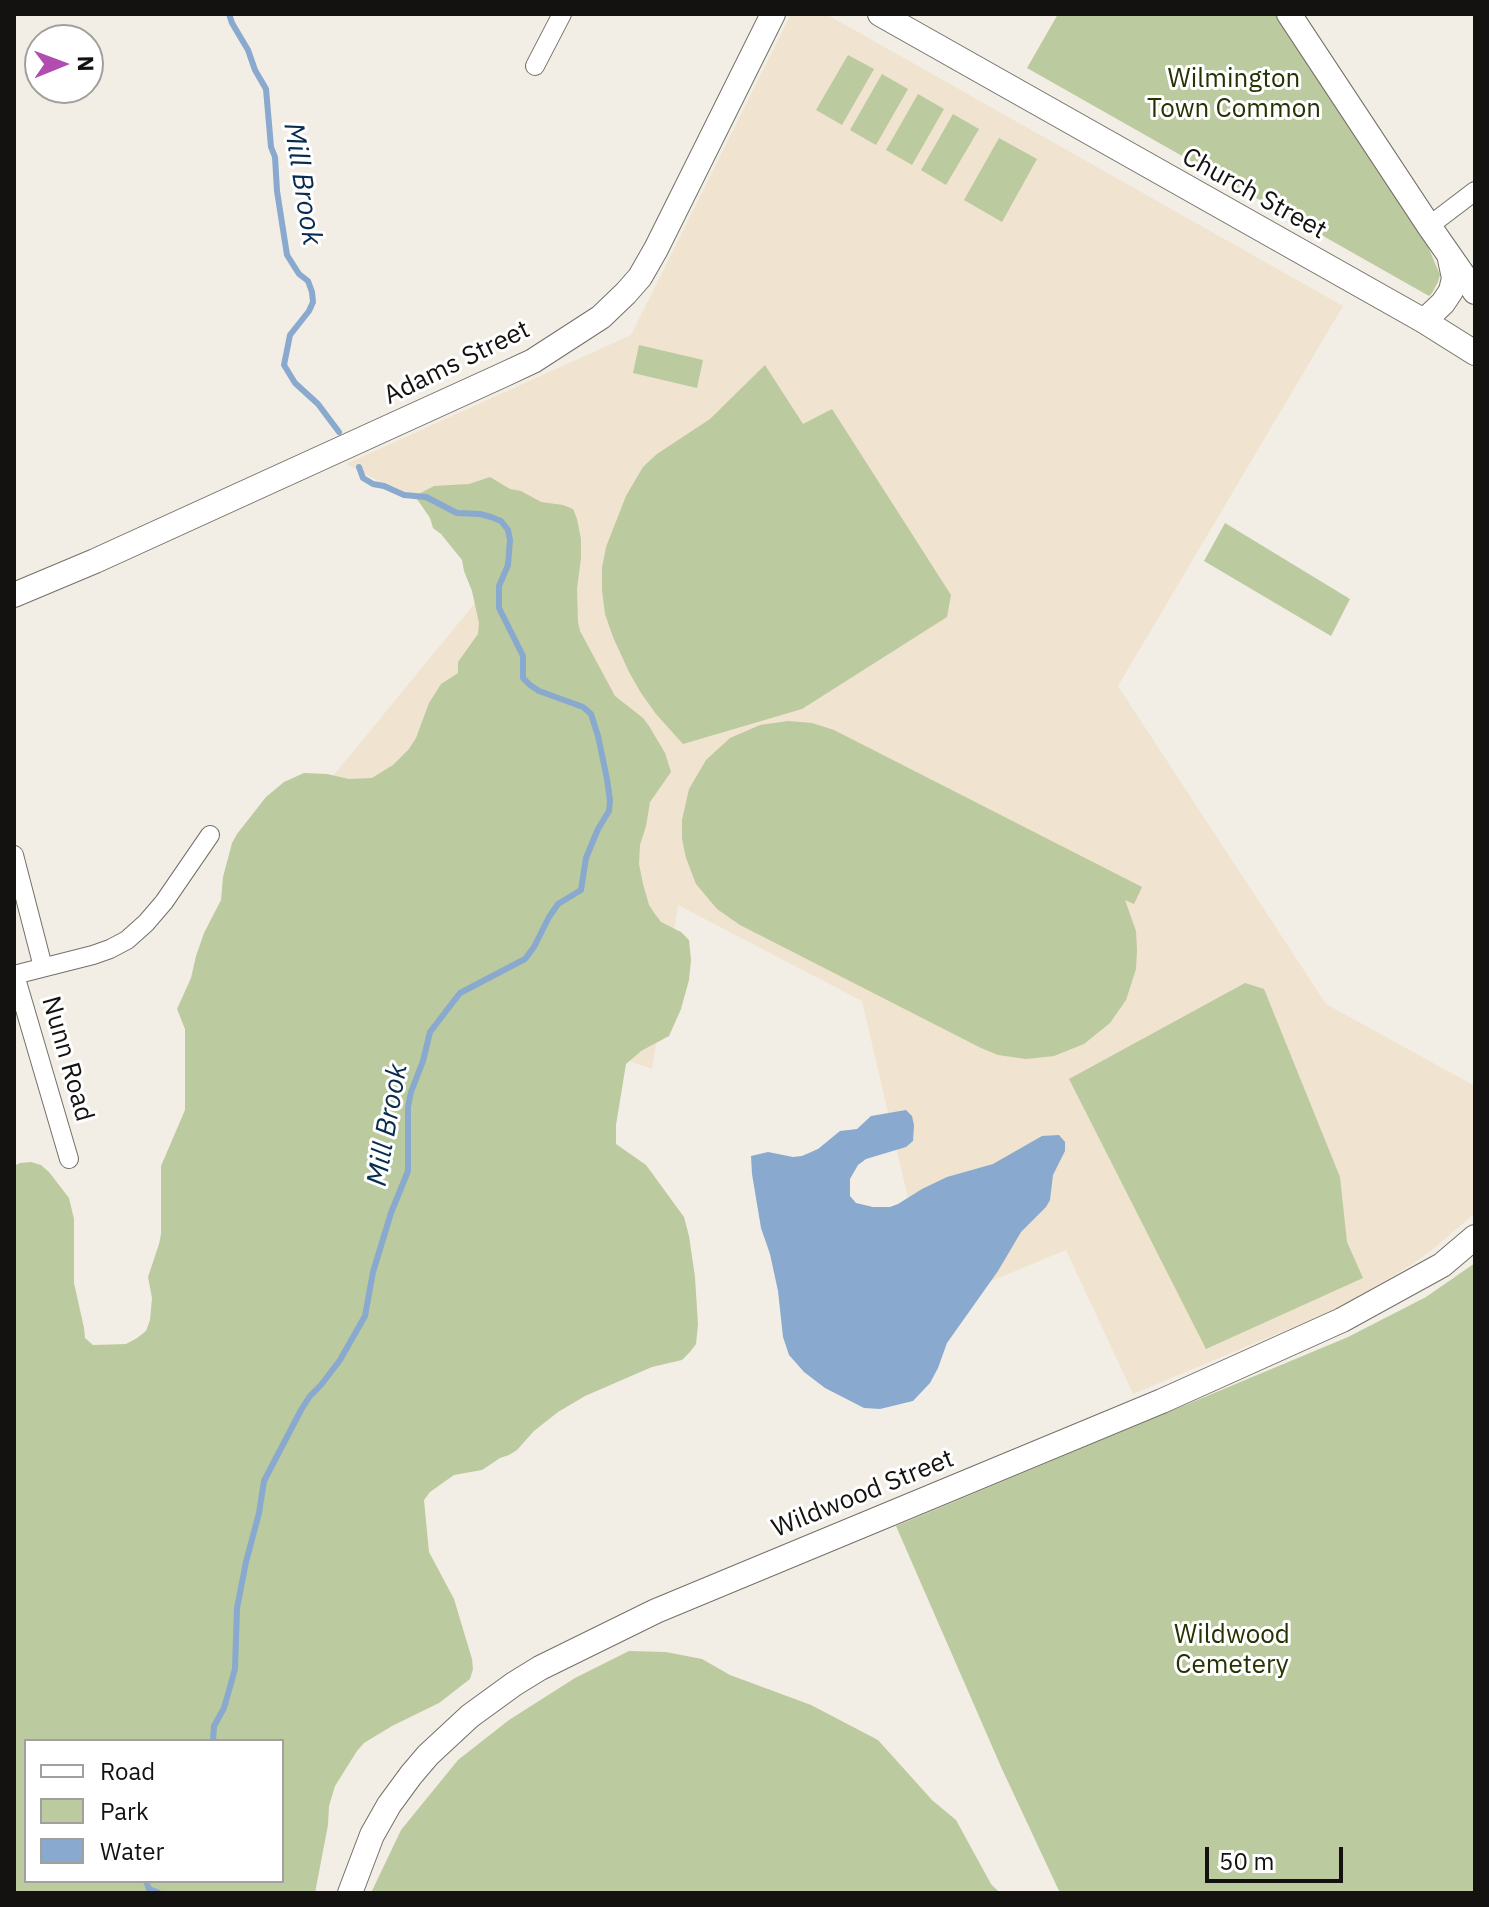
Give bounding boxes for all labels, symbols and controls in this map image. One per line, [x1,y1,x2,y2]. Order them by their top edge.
north arrow [24,24,104,104]
text: N [72,55,101,72]
park label: Wilmington Town Common [1147,63,1321,124]
water label: Mill Brook [276,120,328,248]
street label: Church Street [1176,141,1332,247]
street label: Adams Street [379,314,535,412]
street label: Nunn Road [34,993,100,1125]
water label: Mill Brook [361,1061,415,1189]
street label: Wildwood Street [768,1443,958,1545]
park label: Wildwood Cemetery [1174,1619,1290,1680]
legend [24,1739,284,1883]
text: Road [100,1755,155,1787]
text: Park [100,1795,149,1827]
scale bar [1209,1831,1347,1881]
text: Water [100,1835,164,1867]
text: 50 m [1219,1845,1274,1877]

